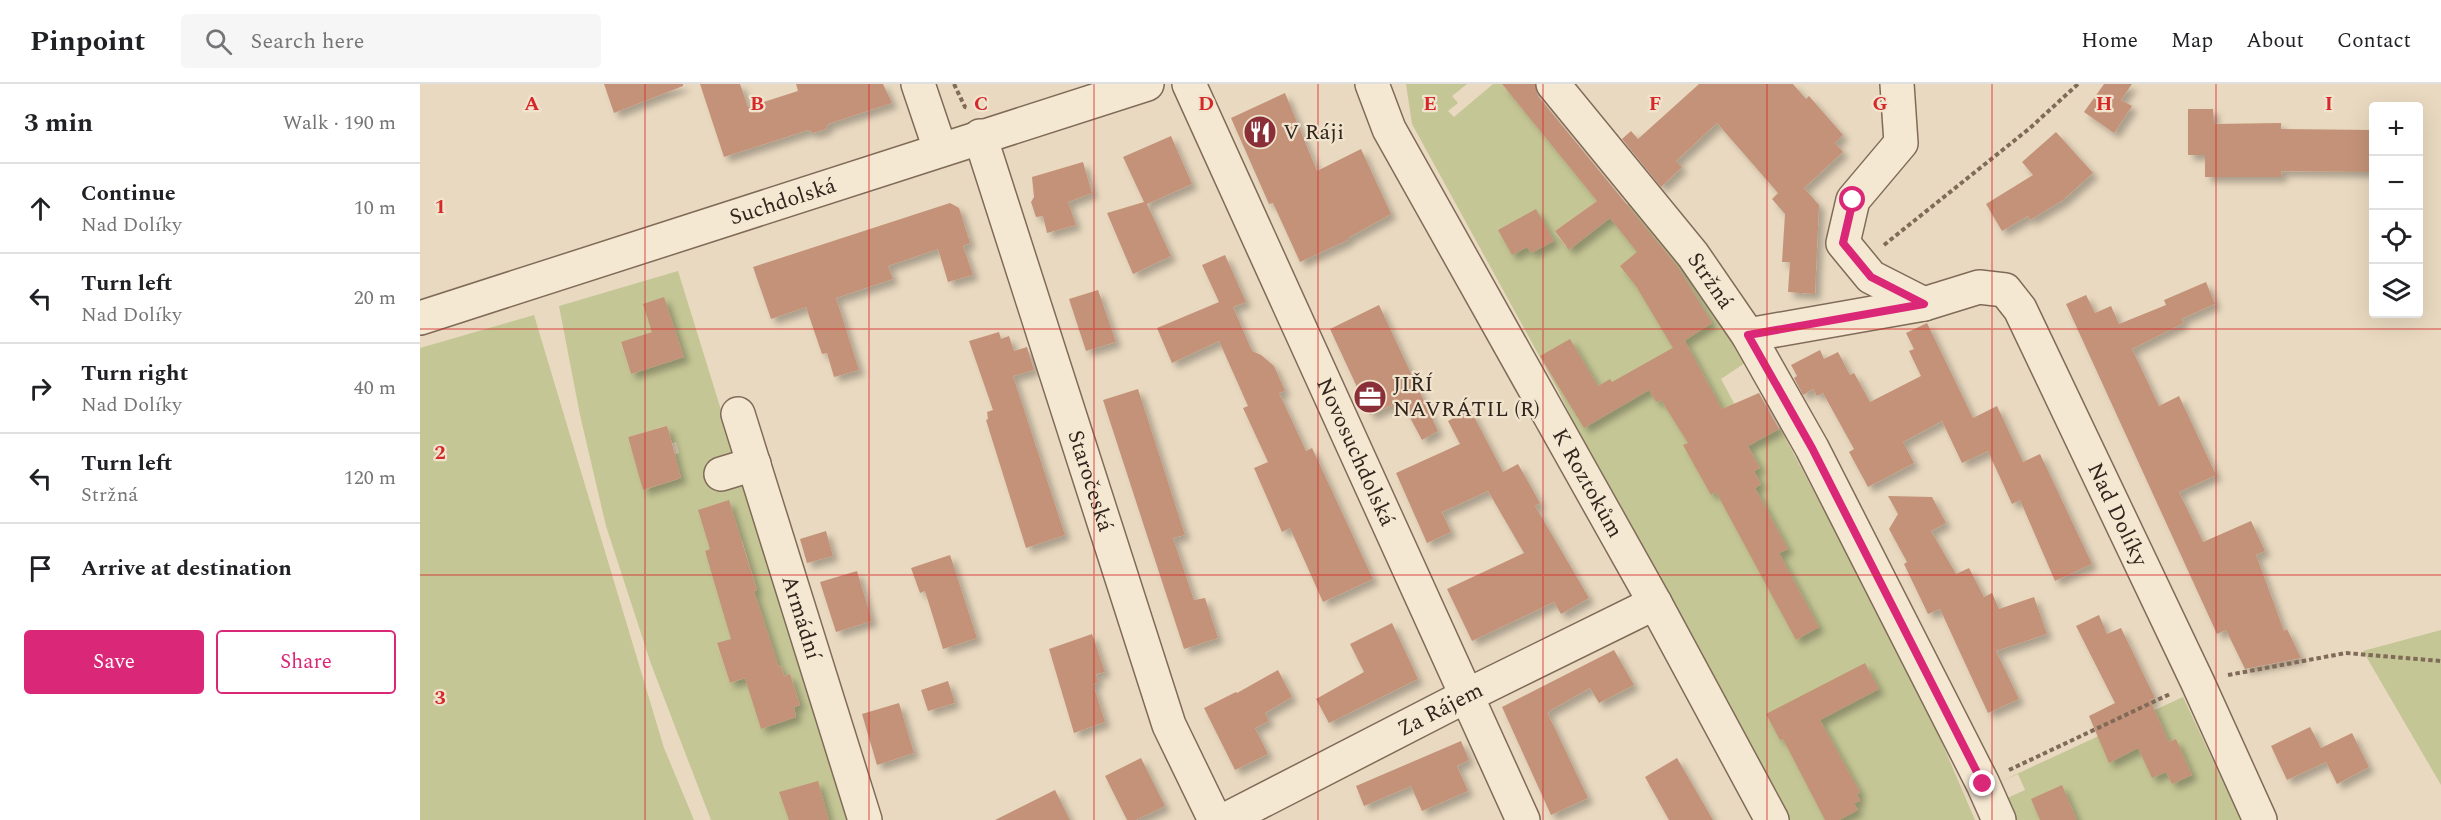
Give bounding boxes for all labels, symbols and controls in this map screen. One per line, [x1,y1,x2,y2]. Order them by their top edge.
search box [181,14,601,68]
text: Pinpoint [30,20,145,63]
icon: search [202,25,235,58]
text: Search here [250,25,364,58]
text: Home [2081,25,2138,57]
text: Map [2171,25,2213,57]
text: About [2246,25,2304,57]
text: Contact [2337,25,2411,57]
text: A [524,89,540,119]
text: B [750,89,764,119]
text: C [974,89,988,119]
text: D [1198,89,1214,119]
text: E [1423,89,1437,119]
text: F [1649,89,1661,119]
text: G [1872,89,1888,119]
text: H [2096,89,2112,119]
text: I [2325,89,2333,119]
map controls [2369,102,2423,318]
button: + [2369,102,2423,156]
text: 3 min [24,103,93,143]
text: Walk · 190 m [283,108,396,138]
restaurant icon: V Ráji [1242,114,1278,150]
place label: V Ráji [1283,116,1344,149]
button: − [2369,156,2423,210]
street label: Suchdolská [725,169,840,234]
text: Continue [81,177,176,210]
route start [1839,186,1865,212]
icon: ahead [24,192,57,225]
text: 1 [434,192,446,222]
text: 10 m [354,193,396,223]
text: Nad Dolíky [81,210,182,240]
button: locate [2369,210,2423,264]
street label: Stržná [1679,245,1742,316]
button: layers [2369,264,2423,318]
text: Turn left [81,267,173,300]
icon: left [24,282,57,315]
text: 20 m [354,283,396,313]
text: Nad Dolíky [81,300,182,330]
text: Turn right [81,357,188,390]
place label: JIŘÍ NAVRÁTIL (R) [1393,368,1540,426]
icon: right [24,372,57,405]
street label: Novosuchdolská [1308,372,1404,532]
text: 40 m [354,373,396,403]
office icon: JIŘÍ NAVRÁTIL (R) [1352,379,1388,415]
text: Nad Dolíky [81,390,182,420]
street label: K Roztokům [1544,422,1632,544]
street label: Staročeská [1059,426,1122,536]
text: 2 [434,438,446,468]
text: Turn left [81,447,173,480]
street label: Nad Dolíky [2079,457,2157,573]
icon: left [24,462,57,495]
text: 120 m [344,463,396,493]
text: Stržná [81,480,138,510]
icon: arrive [24,552,57,585]
text: Arrive at destination [81,552,292,585]
street label: Armádní [773,571,831,665]
button: Save [24,630,204,694]
button: Share [216,630,396,694]
street label: Za Rájem [1391,674,1489,745]
text: 3 [434,683,446,713]
route end [1969,770,1995,796]

